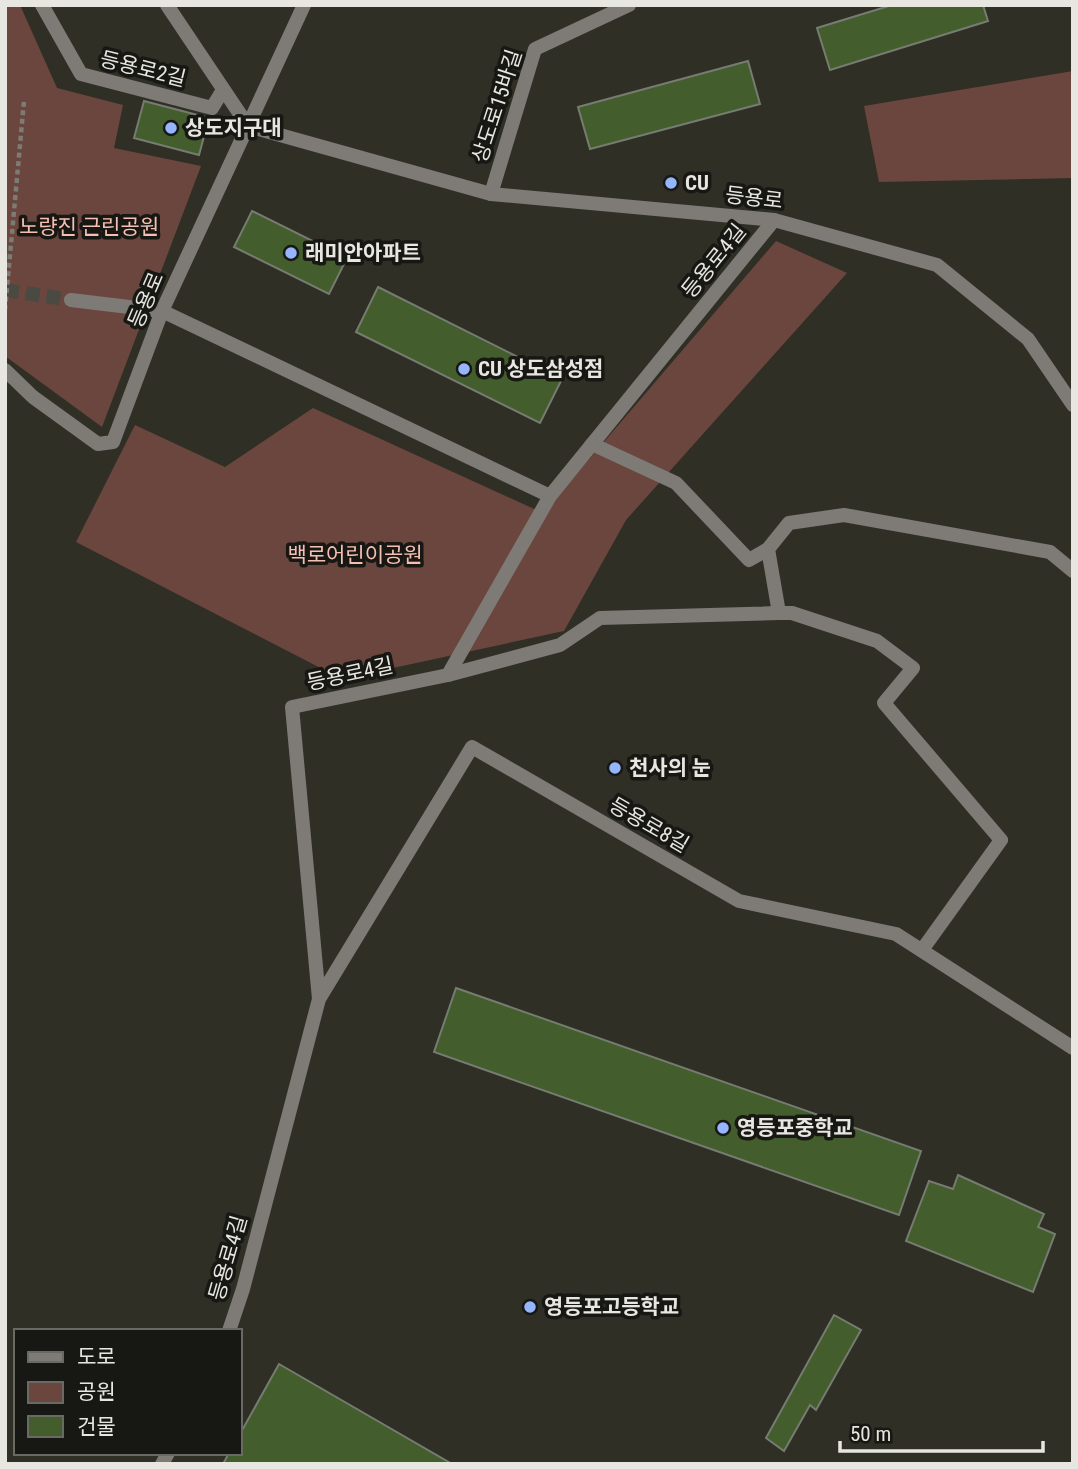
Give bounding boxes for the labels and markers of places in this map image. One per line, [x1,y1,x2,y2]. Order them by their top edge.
place label: 상도지구대 [185,116,282,140]
marker: 상도지구대 [163,120,179,136]
place label: CU [685,171,709,195]
marker: CU [663,175,679,191]
place label: 래미안아파트 [305,241,421,265]
marker: 래미안아파트 [283,245,299,261]
place label: CU 상도삼성점 [478,357,603,381]
marker: CU 상도삼성점 [456,361,472,377]
place label: 천사의 눈 [629,756,711,780]
marker: 천사의 눈 [607,760,623,776]
place label: 영등포중학교 [737,1116,853,1140]
marker: 영등포중학교 [715,1120,731,1136]
place label: 영등포고등학교 [544,1295,679,1319]
marker: 영등포고등학교 [522,1299,538,1315]

